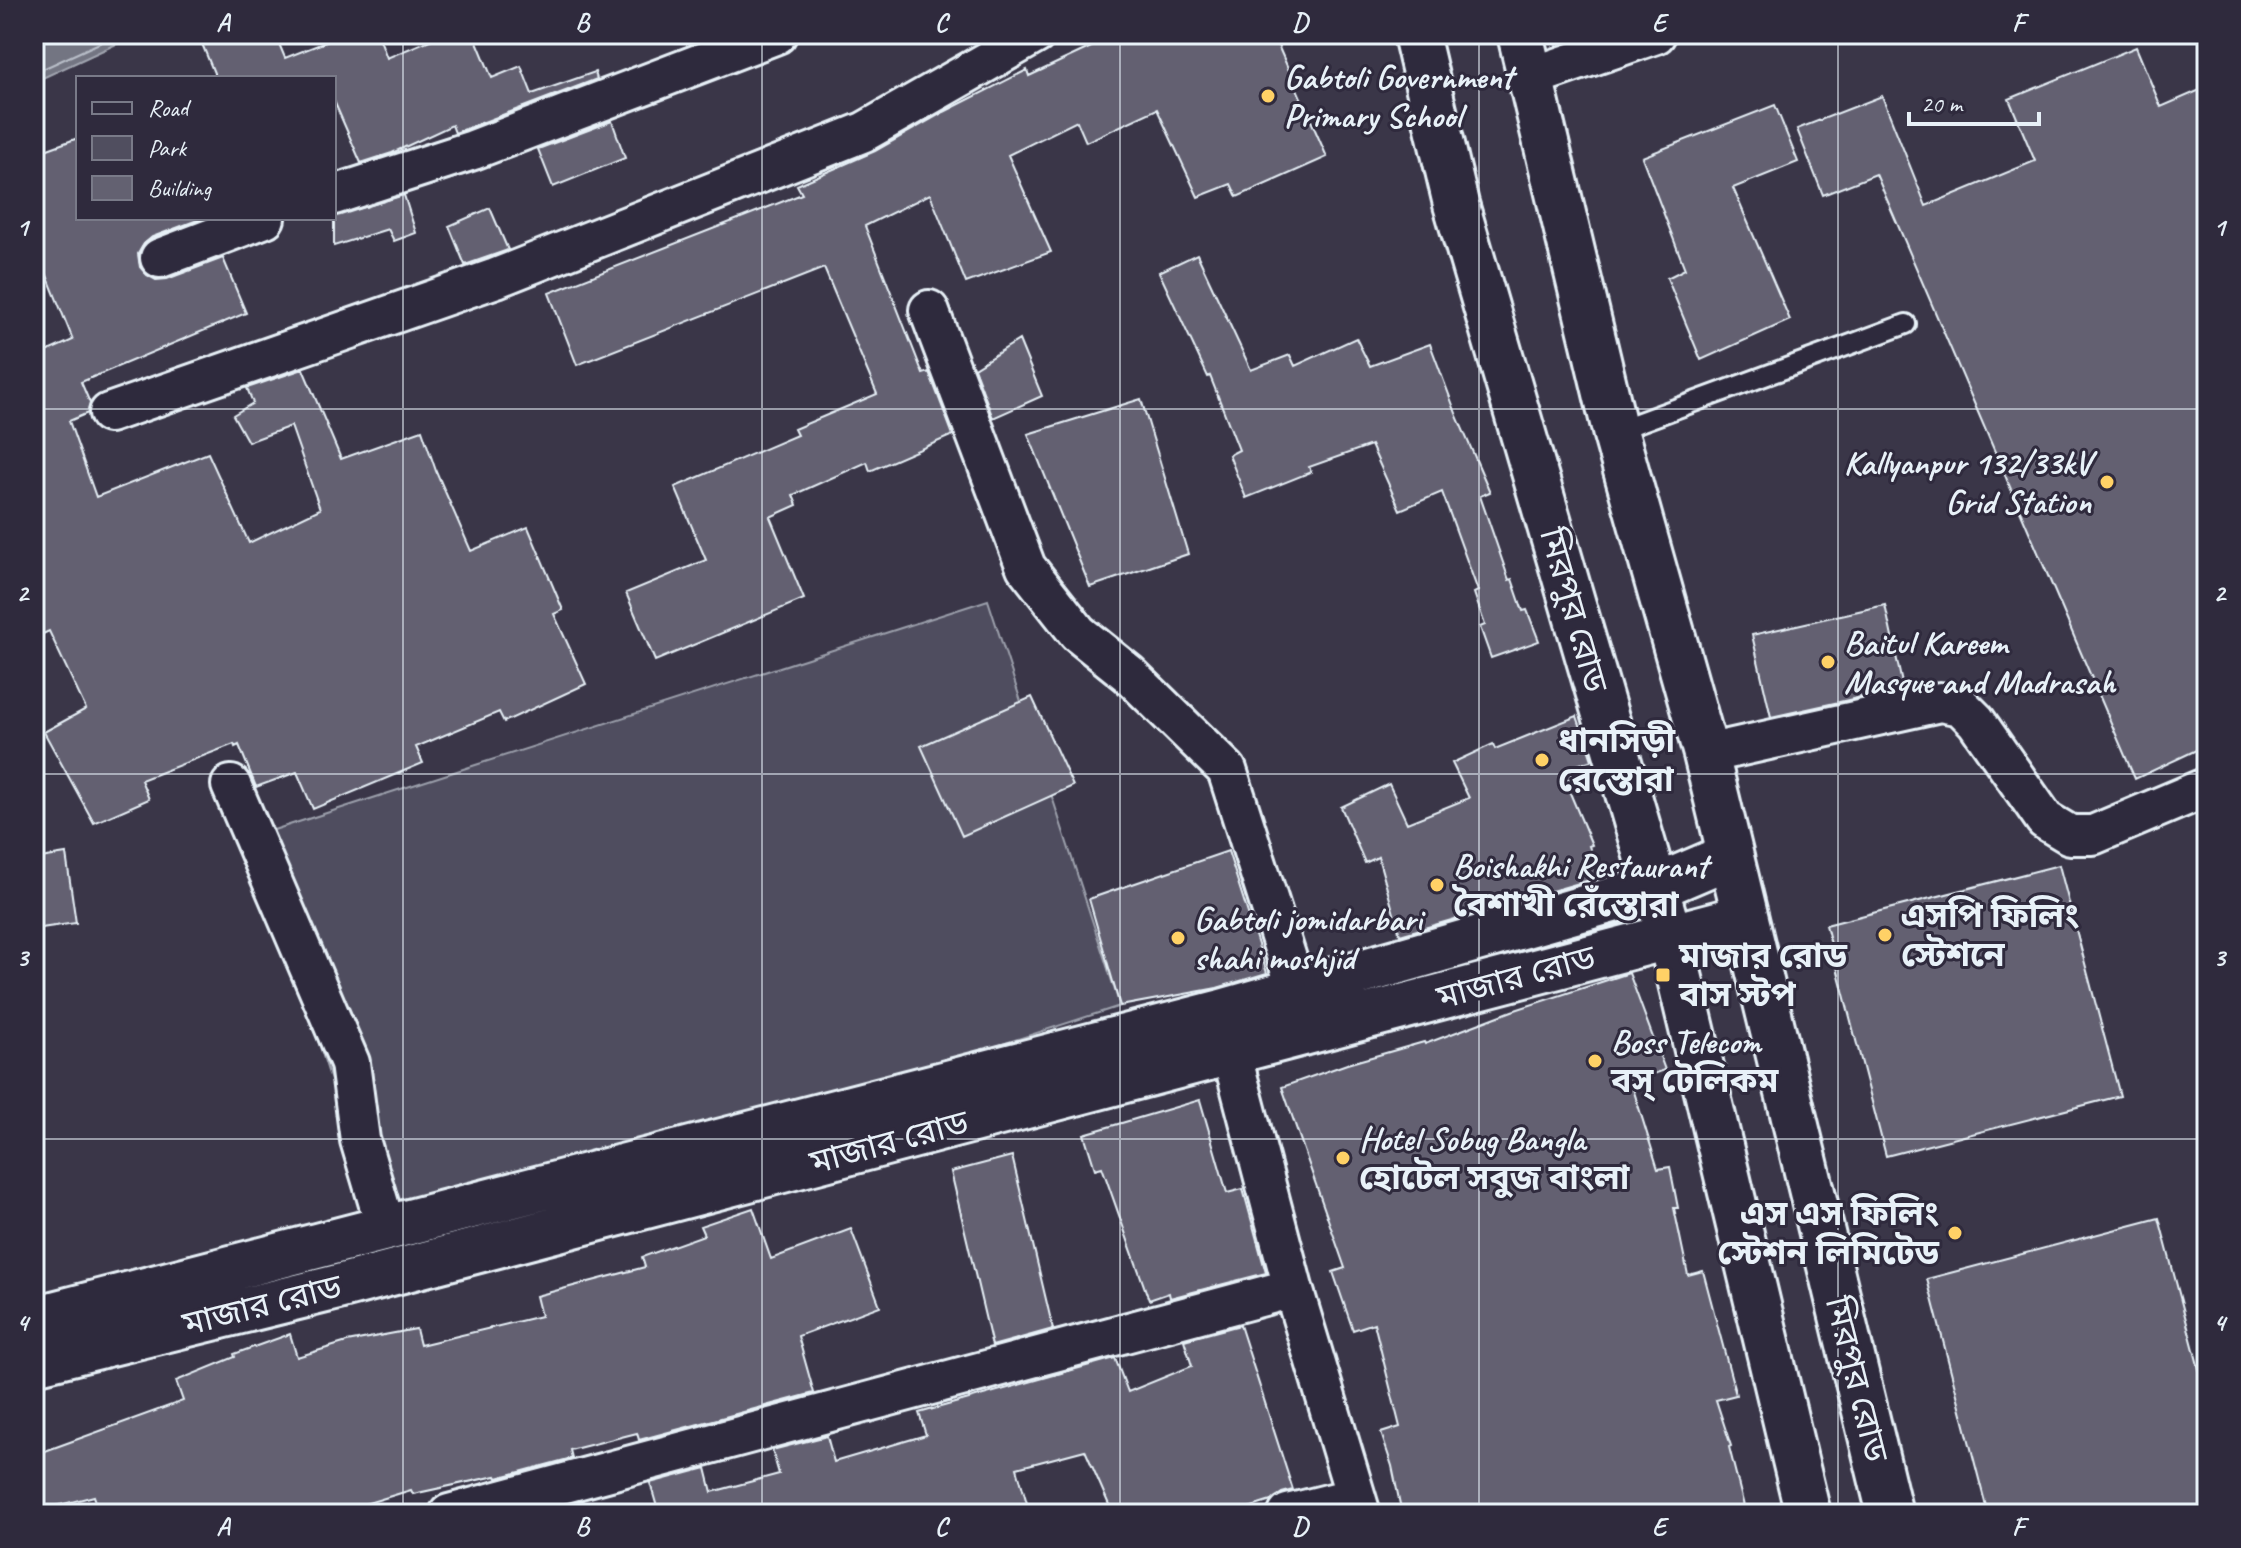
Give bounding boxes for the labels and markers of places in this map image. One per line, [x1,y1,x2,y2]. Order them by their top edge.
place label: Gabtoli Government Primary School [1284,55,1518,137]
marker: Gabtoli Government Primary School [1259,87,1277,105]
place label: Kallyanpur 132/33kV Grid Station [1844,441,2098,523]
marker: Kallyanpur 132/33kV Grid Station [2098,473,2116,491]
place label: Baitul Kareem Masque and Madrasah [1844,621,2116,703]
marker: Baitul Kareem Masque and Madrasah [1819,653,1837,671]
place label: ধানসিড়ী রেস্তোরা [1558,719,1675,801]
marker: ধানসিড়ী রেস্তোরা [1533,751,1551,769]
place label: Boishakhi Restaurant বৈশাখী রেঁস্তোরা [1452,844,1713,926]
marker: Boishakhi Restaurant বৈশাখী রেঁস্তোরা [1428,876,1446,894]
place label: এসপি ফিলিং স্টেশনে [1901,894,2079,976]
place label: Gabtoli jomidarbari shahi moshjid [1194,897,1426,979]
marker: এসপি ফিলিং স্টেশনে [1876,926,1894,944]
marker: Gabtoli jomidarbari shahi moshjid [1169,929,1187,947]
place label: মাজার রোড বাস স্টপ [1678,934,1848,1016]
marker: মাজার রোড বাস স্টপ [1654,966,1672,984]
place label: Boss Telecom বস্ টেলিকম [1610,1020,1779,1102]
marker: Boss Telecom বস্ টেলিকম [1586,1052,1604,1070]
place label: Hotel Sobug Bangla হোটেল সবুজ বাংলা [1359,1117,1630,1199]
marker: Hotel Sobug Bangla হোটেল সবুজ বাংলা [1334,1149,1352,1167]
place label: এস এস ফিলিং স্টেশন লিমিটেড [1717,1192,1939,1274]
marker: এস এস ফিলিং স্টেশন লিমিটেড [1946,1224,1964,1242]

